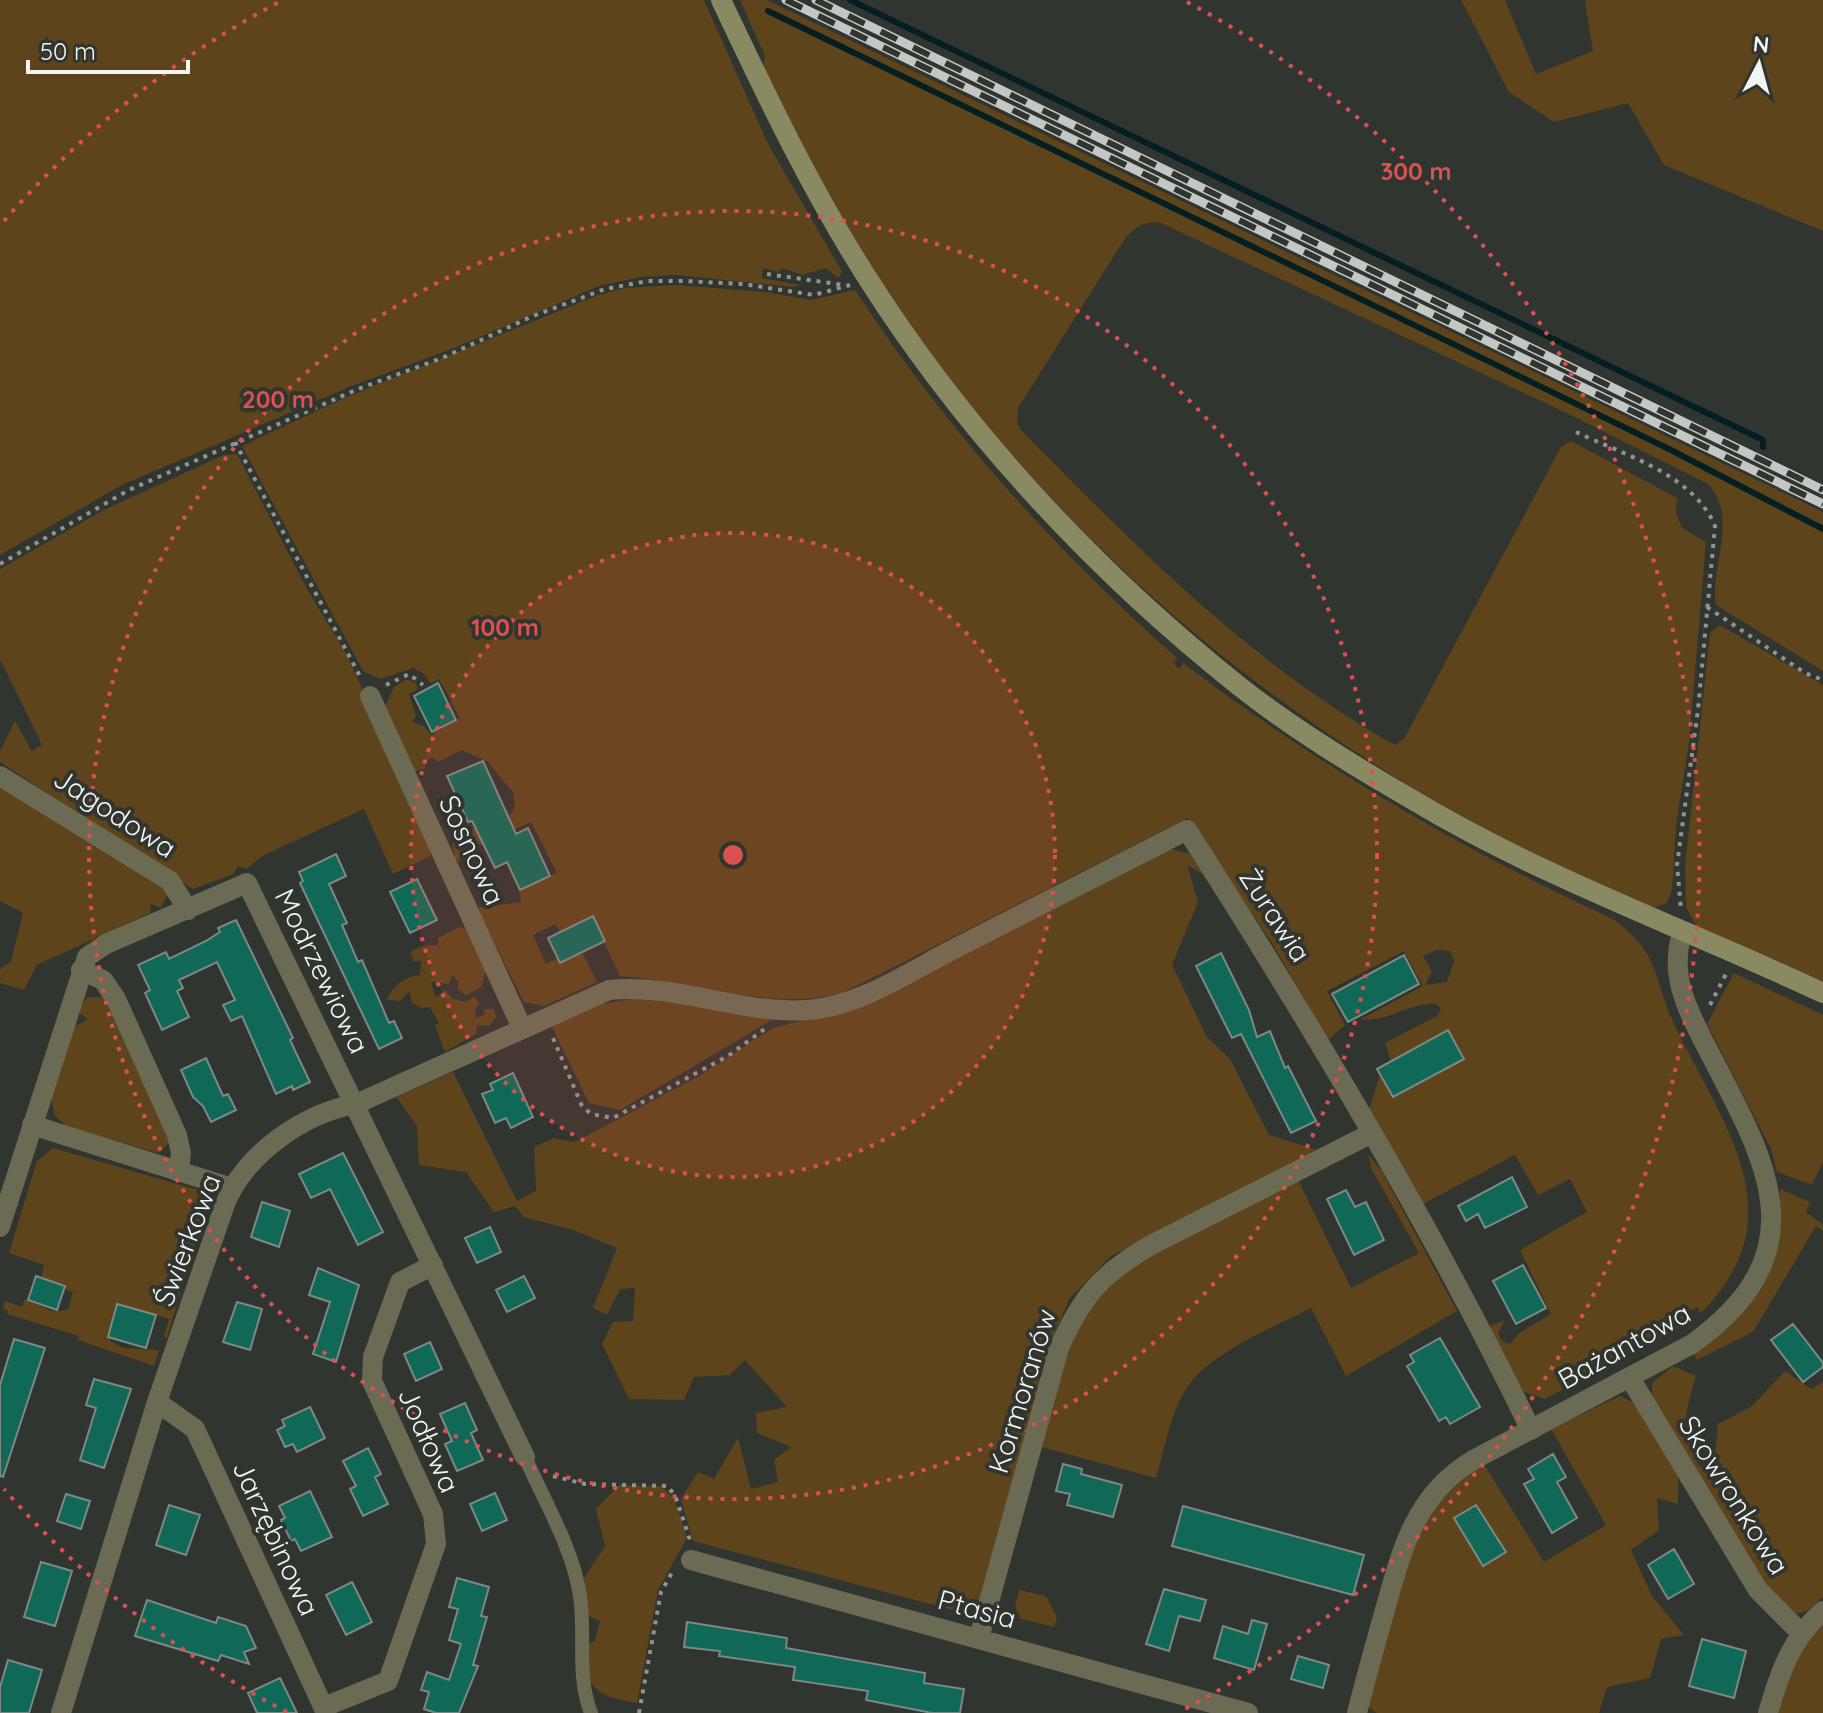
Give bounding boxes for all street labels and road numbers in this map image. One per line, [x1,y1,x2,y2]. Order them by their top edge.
street label: Jagodowa [48,760,183,865]
street label: Sosnowa [432,789,513,910]
street label: Żurawia [1232,861,1319,968]
street label: Modrzewiowa [268,883,377,1059]
street label: Świerkowa [145,1169,228,1311]
street label: Bażantowa [1551,1295,1696,1396]
street label: Kormoranów [980,1304,1063,1477]
street label: Jodłowa [391,1382,468,1498]
street label: Skowronkowa [1672,1409,1797,1581]
street label: Jarzębinowa [225,1455,328,1621]
street label: Ptasia [934,1581,1020,1636]

